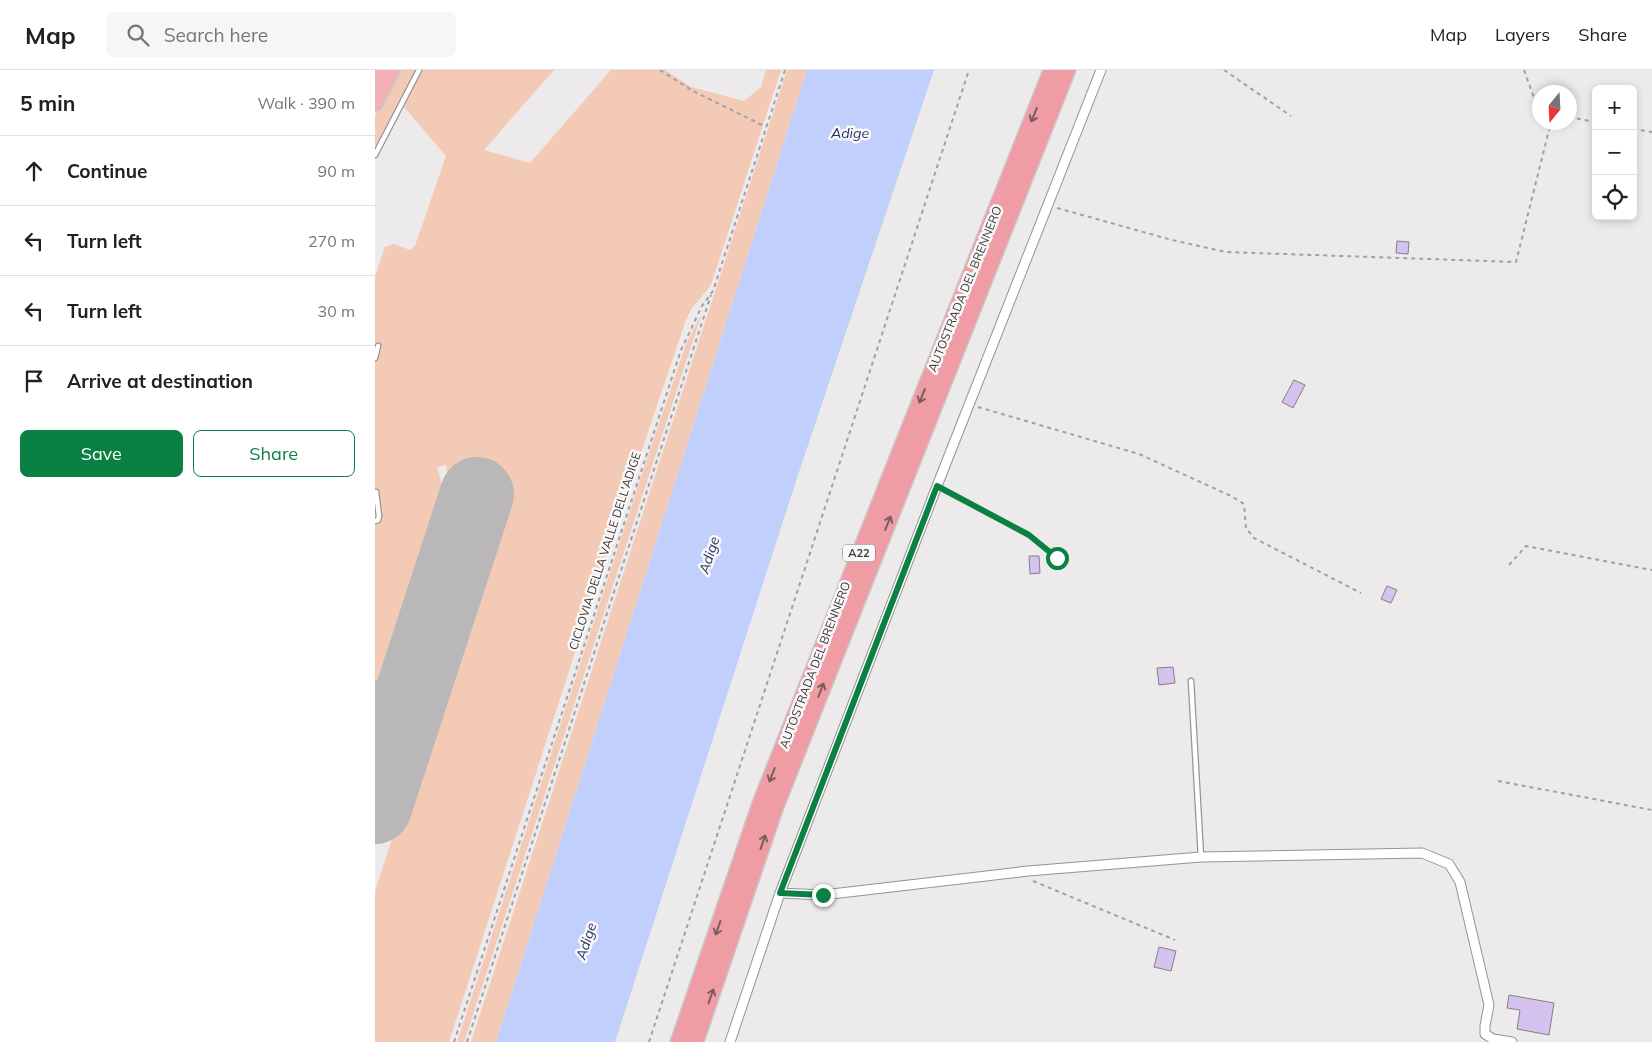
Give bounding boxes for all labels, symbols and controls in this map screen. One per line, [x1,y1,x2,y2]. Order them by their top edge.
search box [106,12,456,57]
text: Map [25,20,76,50]
icon: search [124,21,152,49]
text: Search here [164,23,268,47]
text: Map [1430,23,1467,46]
text: Layers [1495,23,1550,46]
text: Share [1578,23,1627,46]
north arrow [1532,85,1577,130]
map controls [1592,85,1637,220]
button: + [1592,85,1637,130]
text: 5 min [20,90,75,116]
text: Walk · 390 m [257,93,355,113]
one-way arrow [1029,107,1038,122]
water label: Adige [830,124,869,142]
button: − [1592,130,1637,175]
icon: ahead [20,157,48,185]
text: Continue [67,159,147,183]
text: 90 m [318,161,355,181]
button: locate [1592,175,1637,220]
street label: AUTOSTRADA DEL BRENNERO [924,204,1005,374]
icon: left [20,227,48,255]
text: Turn left [67,229,142,253]
text: 270 m [308,231,355,251]
icon: left [20,297,48,325]
text: Turn left [67,299,142,323]
text: 30 m [318,301,355,321]
icon: arrive [20,367,48,395]
text: Arrive at destination [67,369,253,393]
one-way arrow [916,388,926,403]
button: Save [20,430,183,477]
button: Share [193,430,355,477]
street label: CICLOVIA DELLA VALLE DELL'ADIGE [565,450,644,652]
one-way arrow [883,516,893,531]
water label: Adige [694,534,724,577]
road number: A22 [843,544,875,562]
route start [1046,547,1069,570]
street label: AUTOSTRADA DEL BRENNERO [776,579,853,750]
one-way arrow [816,683,826,698]
one-way arrow [767,767,776,782]
one-way arrow [759,835,768,850]
route end [812,884,835,907]
water label: Adige [571,920,601,963]
one-way arrow [713,920,722,936]
one-way arrow [707,989,716,1004]

